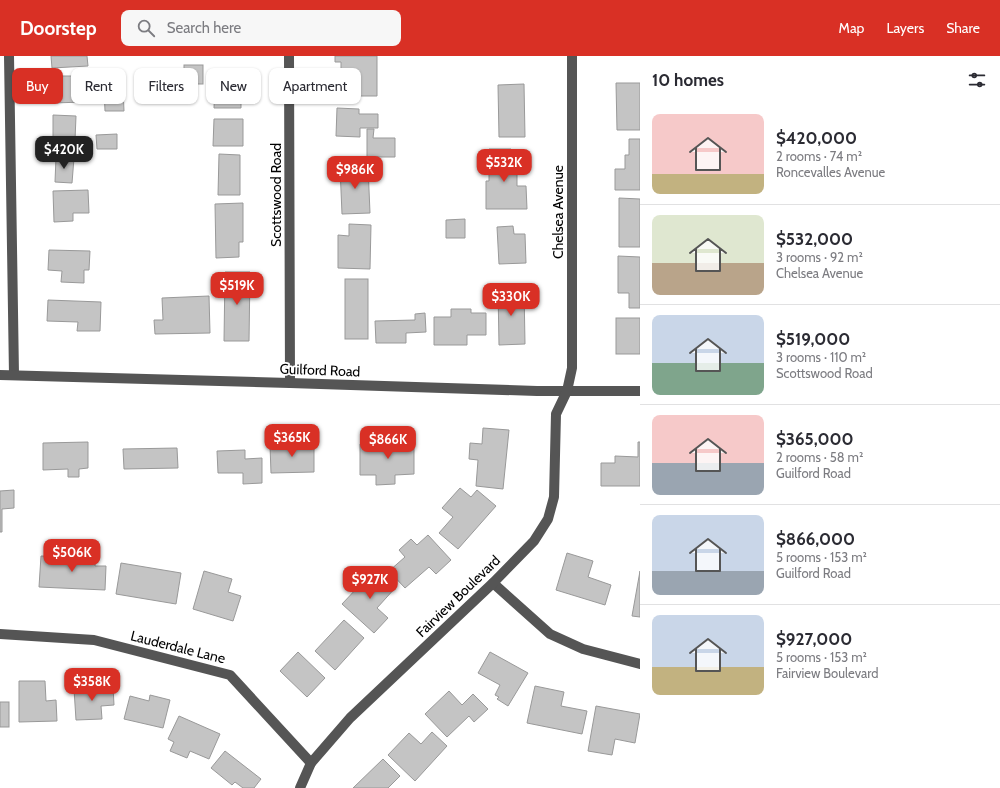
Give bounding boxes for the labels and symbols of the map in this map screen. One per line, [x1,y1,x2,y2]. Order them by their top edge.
pin: $420K [36,136,92,170]
street label: Scottswood Road [267,143,285,247]
pin: $532K [476,149,532,183]
pin: $986K [327,156,383,190]
street label: Chelsea Avenue [549,165,567,259]
pin: $519K [209,272,265,306]
pin: $330K [483,283,539,317]
street label: Guilford Road [279,360,361,380]
pin: $365K [264,424,320,458]
pin: $866K [360,426,416,460]
pin: $506K [44,539,100,573]
street label: Fairview Boulevard [412,551,504,641]
pin: $927K [342,566,398,600]
street label: Lauderdale Lane [129,627,227,667]
pin: $358K [64,668,120,702]

